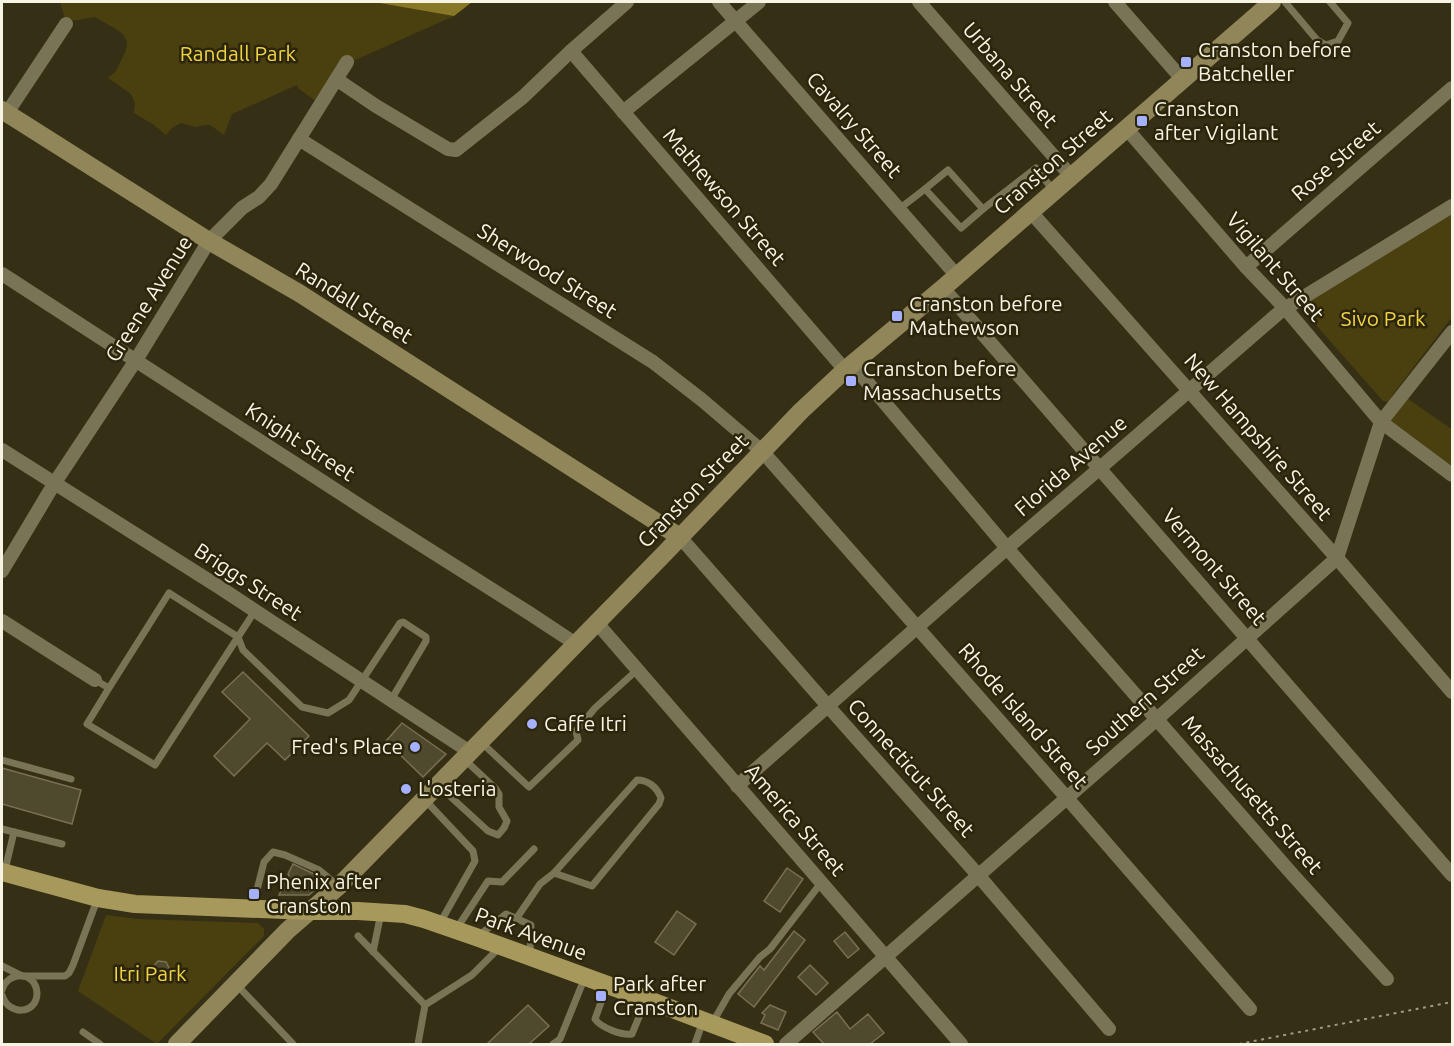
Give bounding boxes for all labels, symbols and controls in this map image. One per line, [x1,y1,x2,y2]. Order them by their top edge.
street label: Urbana Street [959,17,1063,132]
place label: Cranston before Batcheller [1198,37,1352,85]
park label: Randall Park [180,41,297,65]
marker: Cranston before Batcheller [1179,55,1193,69]
street label: Cavalry Street [802,67,907,182]
place label: Cranston after Vigilant [1154,96,1278,144]
street label: Cranston Street [988,103,1116,219]
marker: Cranston after Vigilant [1135,114,1149,128]
street label: Rose Street [1286,115,1385,205]
street label: Mathewson Street [659,123,791,270]
street label: Vigilant Street [1222,207,1330,326]
street label: Sherwood Street [474,218,622,323]
street label: Greene Avenue [100,231,197,366]
street label: Randall Street [292,257,417,348]
place label: Cranston before Mathewson [909,291,1063,339]
park label: Sivo Park [1340,306,1426,330]
marker: Cranston before Mathewson [890,309,904,323]
street label: New Hampshire Street [1180,348,1338,524]
place label: Cranston before Massachusetts [863,356,1017,404]
marker: Cranston before Massachusetts [844,374,858,388]
street label: Knight Street [241,397,360,485]
street label: Florida Avenue [1009,410,1131,520]
street label: Cranston Street [632,429,753,552]
street label: Vermont Street [1158,503,1272,629]
street label: Briggs Street [190,538,307,625]
street label: Rhode Island Street [954,638,1093,793]
street label: Southern Street [1080,641,1208,760]
street label: Connecticut Street [844,693,980,841]
street label: Massachusetts Street [1178,710,1328,878]
place label: Caffe Itri [544,711,627,735]
marker: Caffe Itri [525,717,539,731]
place label: Fred's Place [291,734,403,758]
marker: Fred's Place [408,740,422,754]
street label: America Street [741,759,851,880]
place label: L'osteria [418,776,496,800]
marker: L'osteria [399,782,413,796]
place label: Phenix after Cranston [266,869,381,917]
marker: Phenix after Cranston [247,887,261,901]
street label: Park Avenue [472,902,591,964]
park label: Itri Park [113,961,187,985]
place label: Park after Cranston [613,971,706,1019]
marker: Park after Cranston [594,989,608,1003]

